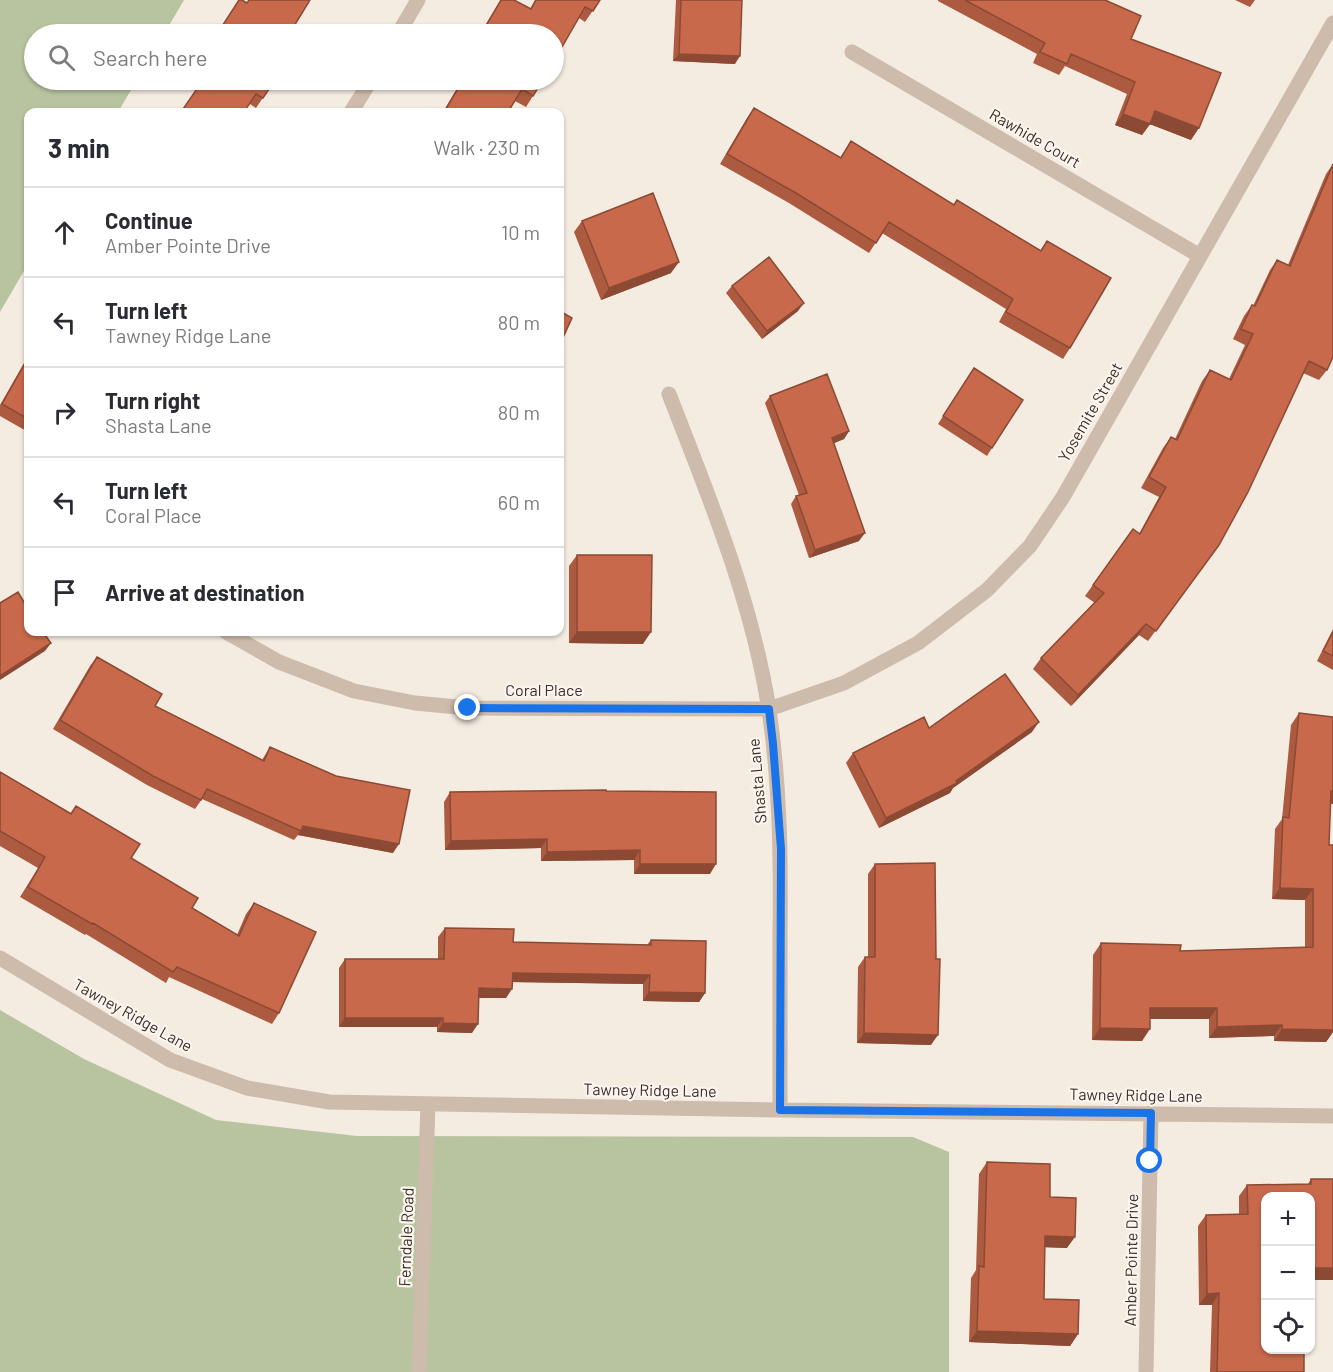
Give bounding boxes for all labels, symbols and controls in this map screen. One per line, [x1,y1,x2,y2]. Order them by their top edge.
search box [24,24,564,90]
icon: search [45,41,78,74]
text: Search here [93,44,207,70]
street label: Rawhide Court [987,104,1084,171]
text: 3 min [48,132,110,163]
text: Walk · 230 m [434,135,540,159]
text: Continue [105,207,193,233]
icon: ahead [48,216,81,249]
text: 10 m [501,220,540,244]
text: Amber Pointe Drive [105,233,271,257]
text: Turn left [105,297,188,323]
icon: left [48,306,81,339]
text: 80 m [498,310,540,334]
text: Tawney Ridge Lane [105,323,271,347]
street label: Yosemite Street [1054,359,1126,465]
text: Turn right [105,387,200,413]
icon: right [48,396,81,429]
text: 80 m [498,400,540,424]
text: Shasta Lane [105,413,212,437]
text: Turn left [105,477,188,503]
icon: left [48,486,81,519]
text: 60 m [498,490,540,514]
text: Coral Place [105,503,202,527]
icon: arrive [48,576,81,609]
text: Arrive at destination [105,579,304,605]
street label: Coral Place [505,680,583,699]
route end [454,694,480,720]
street label: Shasta Lane [743,738,770,824]
street label: Tawney Ridge Lane [70,974,196,1055]
street label: Tawney Ridge Lane [583,1079,717,1100]
street label: Tawney Ridge Lane [1069,1084,1203,1105]
route start [1136,1147,1162,1173]
street label: Ferndale Road [394,1187,417,1287]
map controls [1261,1192,1315,1354]
button: + [1261,1192,1315,1246]
street label: Amber Pointe Drive [1120,1193,1141,1326]
button: − [1261,1246,1315,1300]
button: locate [1261,1300,1315,1354]

